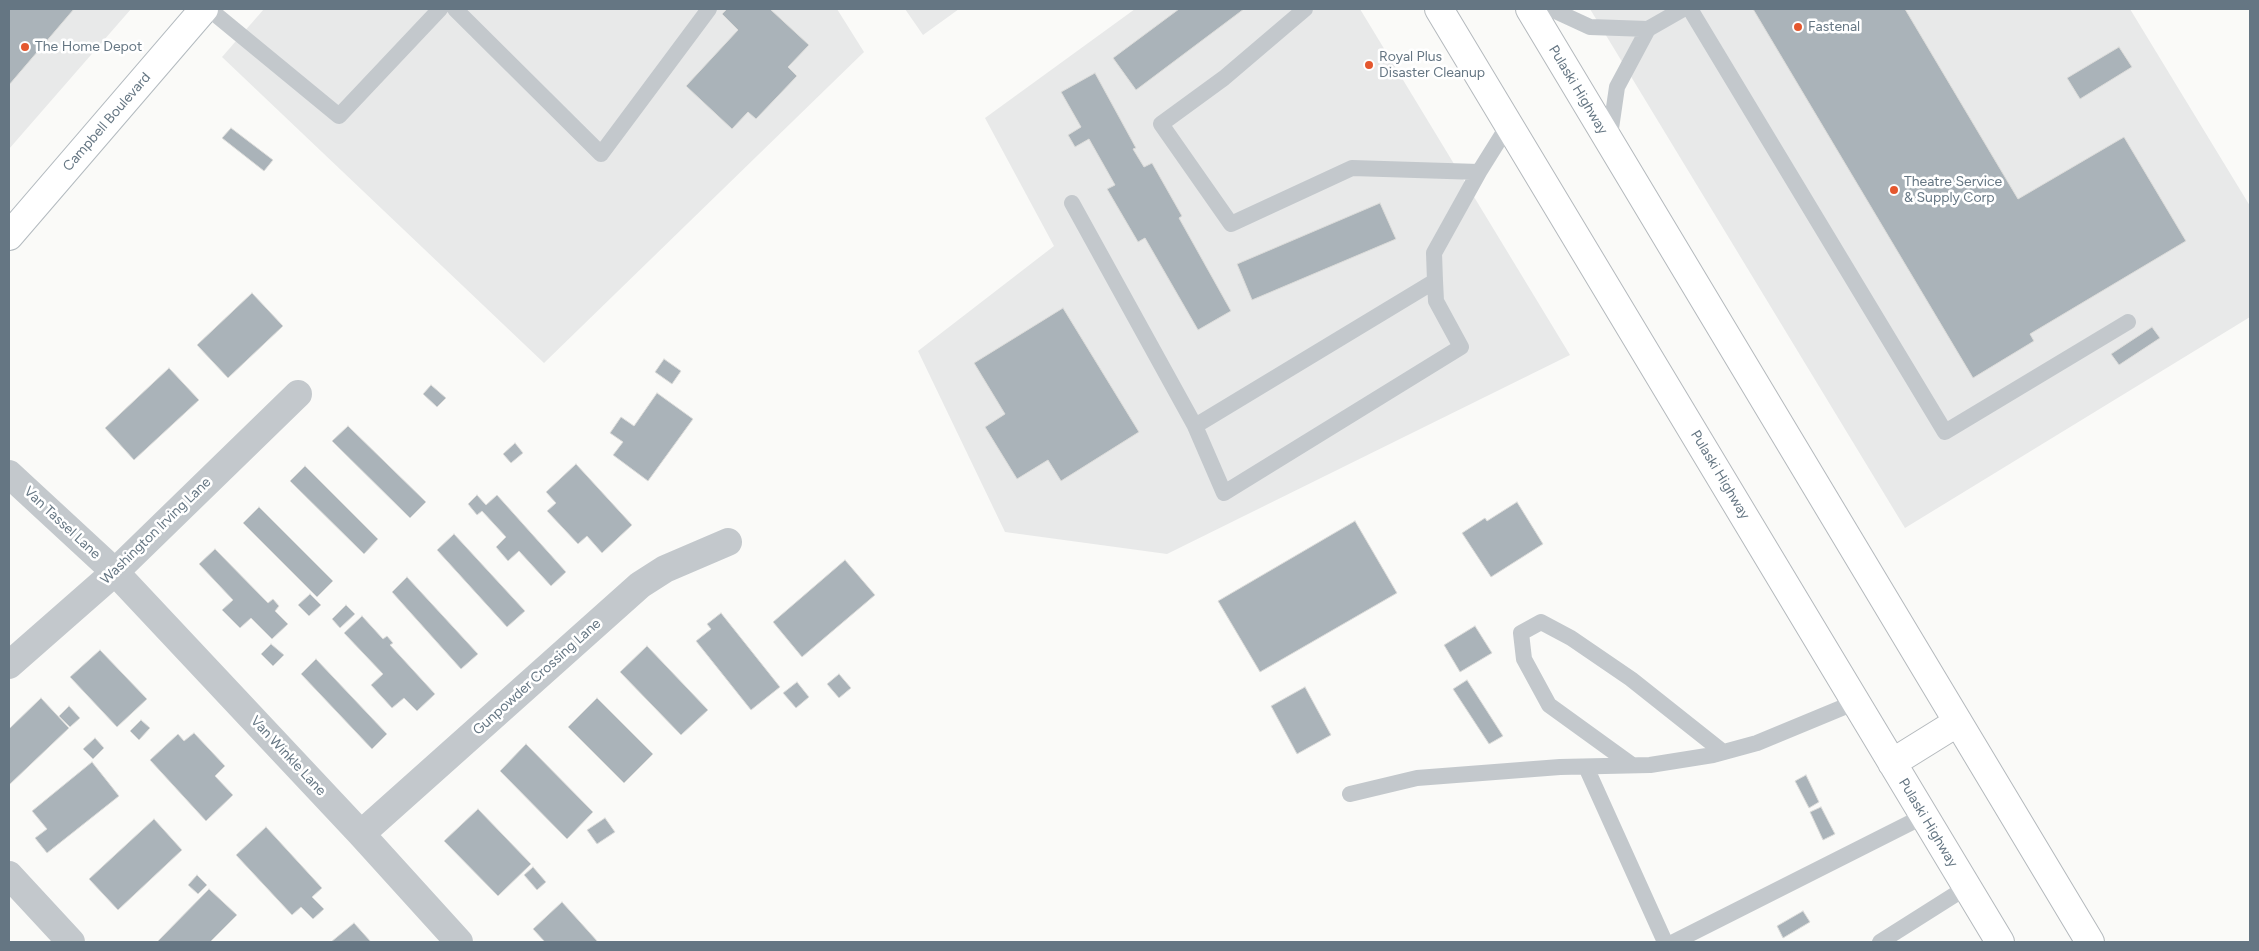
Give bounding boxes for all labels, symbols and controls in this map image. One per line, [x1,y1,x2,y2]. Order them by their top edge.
place label: Fastenal [1808,19,1860,35]
marker: Fastenal [1792,21,1804,33]
place label: The Home Depot [35,39,142,55]
marker: The Home Depot [19,41,31,53]
street label: Pulaski Highway [1545,42,1611,138]
place label: Royal Plus Disaster Cleanup [1379,49,1485,82]
marker: Royal Plus Disaster Cleanup [1363,59,1375,71]
street label: Campbell Boulevard [60,69,154,175]
place label: Theatre Service & Supply Corp [1904,174,2002,206]
marker: Theatre Service & Supply Corp [1888,184,1900,196]
street label: Pulaski Highway [1687,427,1753,523]
street label: Washington Irving Lane [97,474,215,588]
street label: Van Tassel Lane [20,483,104,563]
street label: Gunpowder Crossing Lane [470,615,604,739]
street label: Van Winkle Lane [247,713,329,799]
street label: Pulaski Highway [1895,775,1961,871]

